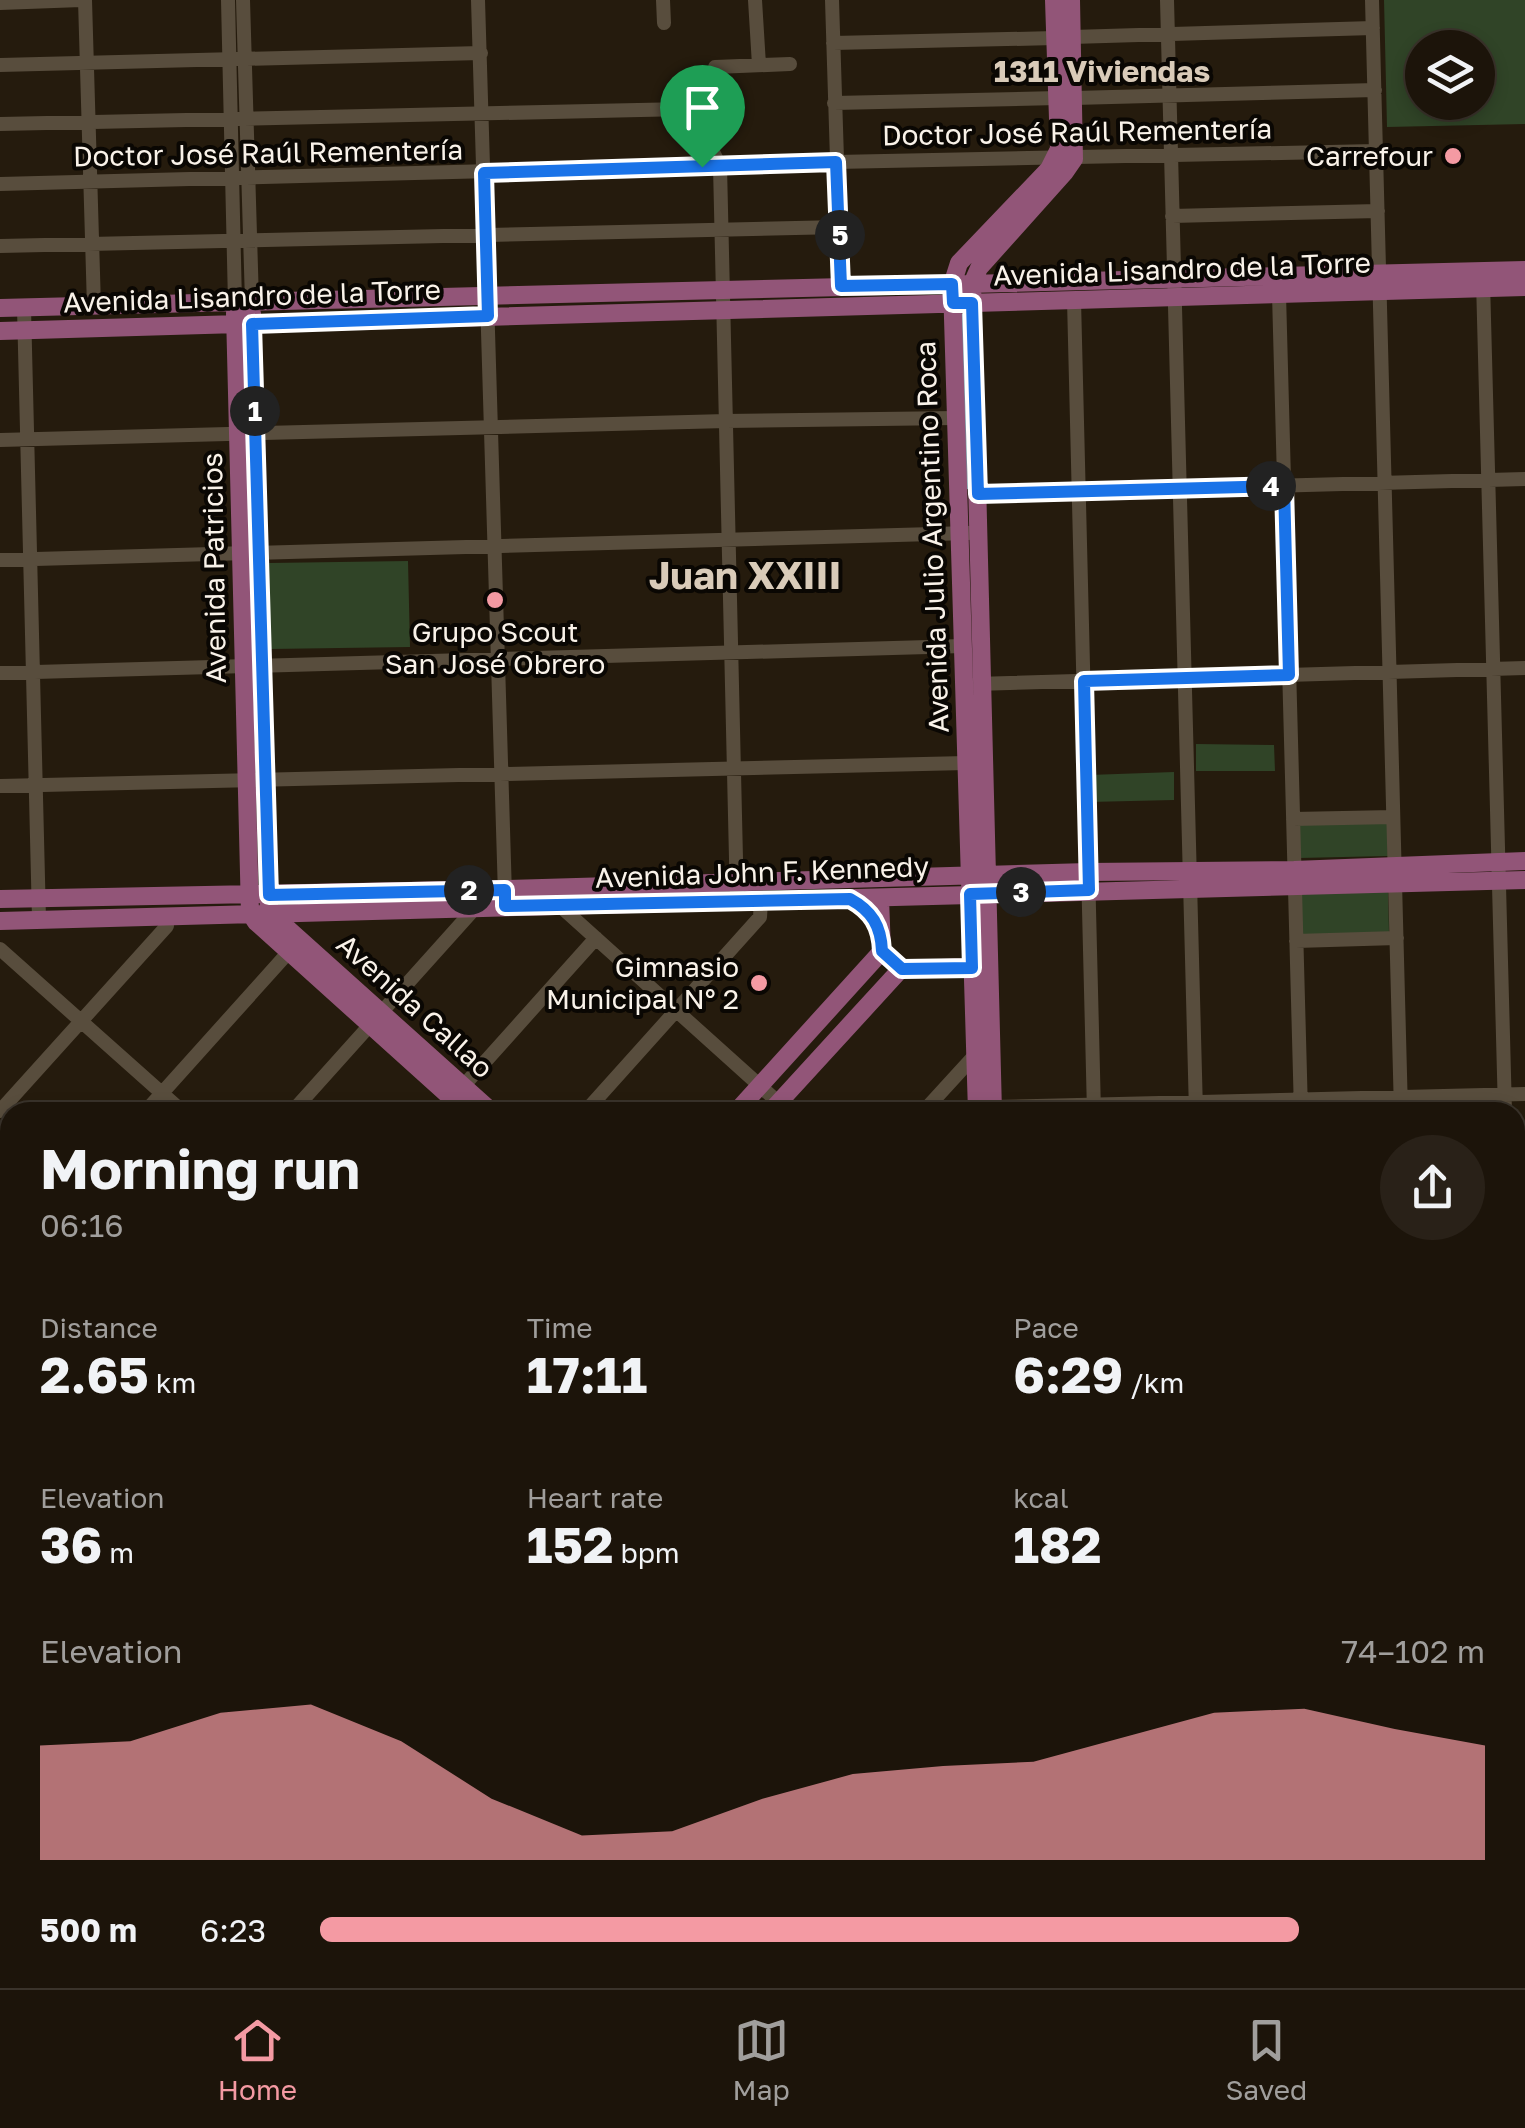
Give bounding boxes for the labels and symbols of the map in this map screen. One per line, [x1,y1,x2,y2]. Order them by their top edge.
district label: 1311 Viviendas [994,53,1210,89]
pin [660,65,745,168]
street label: Doctor José Raúl Rementería [882,112,1272,151]
street label: Doctor José Raúl Rementería [73,133,463,172]
place label: Carrefour [1306,139,1433,172]
marker: Carrefour [1442,145,1464,167]
pin: 5 [815,210,865,260]
street label: Avenida Lisandro de la Torre [993,245,1371,292]
street label: Avenida Lisandro de la Torre [63,272,441,319]
street label: Avenida Julio Argentino Roca [908,340,955,734]
pin: 1 [230,386,280,436]
street label: Avenida Patricios [195,452,232,684]
pin: 4 [1246,461,1296,511]
district label: Juan XXIII [649,552,841,597]
marker: Grupo Scout San José Obrero [484,589,506,611]
place label: Grupo Scout San José Obrero [385,615,605,680]
street label: Avenida John F. Kennedy [594,849,930,894]
pin: 2 [444,865,494,915]
pin: 3 [996,867,1046,917]
street label: Avenida Callao [330,927,500,1084]
place label: Gimnasio Municipal N° 2 [546,950,739,1015]
marker: Gimnasio Municipal N° 2 [748,972,770,994]

